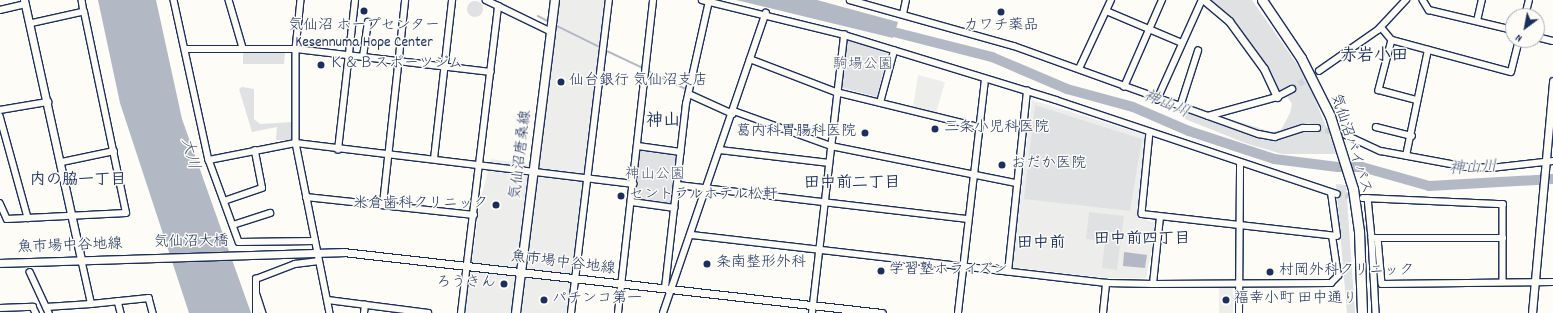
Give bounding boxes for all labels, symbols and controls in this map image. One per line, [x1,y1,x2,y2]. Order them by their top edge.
marker: 気仙沼 ホープセンター Kesennuma Hope Center [359,6,369,16]
marker: カワチ薬品 [996,7,1006,17]
north arrow [1505,8,1545,48]
place label: 気仙沼 ホープセンター Kesennuma Hope Center [287,17,441,52]
place label: カワチ薬品 [964,18,1038,36]
text: N [1513,29,1526,46]
district label: 赤岩小田 [1340,48,1408,68]
place label: Ｋ＆Ｂスポーツジム [329,56,464,74]
park label: 駒場公園 [833,57,893,75]
marker: Ｋ＆Ｂスポーツジム [316,60,326,70]
place label: 仙台銀行 気仙沼支店 [569,73,707,91]
marker: 仙台銀行 気仙沼支店 [556,77,566,87]
water label: 神山川 [1140,87,1192,123]
street label: 気仙沼バイパス [1325,91,1375,197]
street label: 気仙沼唐桑線 [508,109,536,201]
district label: 神山 [646,113,680,133]
place label: 三条小児科医院 [944,120,1049,138]
marker: 三条小児科医院 [929,123,941,135]
place label: 葛内科胃腸科医院 [736,124,856,142]
marker: 葛内科胃腸科医院 [859,127,871,139]
water label: 大川 [176,136,202,172]
place label: おだか医院 [1011,156,1086,174]
water label: 神山川 [1449,158,1497,180]
marker: おだか医院 [996,159,1008,171]
park label: 神山公園 [625,167,685,185]
district label: 内の脇一丁目 [30,171,126,191]
district label: 田中前二丁目 [804,174,900,194]
place label: セントラルホテル松軒 [629,187,779,205]
marker: セントラルホテル松軒 [616,191,626,201]
place label: 米倉歯科クリニック [353,196,488,214]
marker: 米倉歯科クリニック [491,200,501,210]
district label: 田中前四丁目 [1094,230,1190,250]
street label: 気仙沼大橋 [153,233,229,253]
district label: 田中前 [1017,234,1065,254]
street label: 魚市場中谷地線 [17,236,123,258]
street label: 魚市場中谷地線 [510,249,616,279]
place label: 条南整形外科 [716,255,806,273]
marker: 条南整形外科 [701,258,713,270]
place label: 学習塾ホライズン [889,262,1009,280]
place label: 村岡外科クリニック [1279,263,1414,281]
marker: 学習塾ホライズン [876,266,886,276]
marker: 村岡外科クリニック [1264,266,1276,278]
place label: ろうきん [436,275,496,293]
marker: ろうきん [499,279,509,289]
place label: パチンコ第一 [552,291,642,309]
place label: 福幸小町 田中通り [1234,291,1357,309]
marker: パチンコ第一 [539,295,549,305]
marker: 福幸小町 田中通り [1221,295,1231,305]

